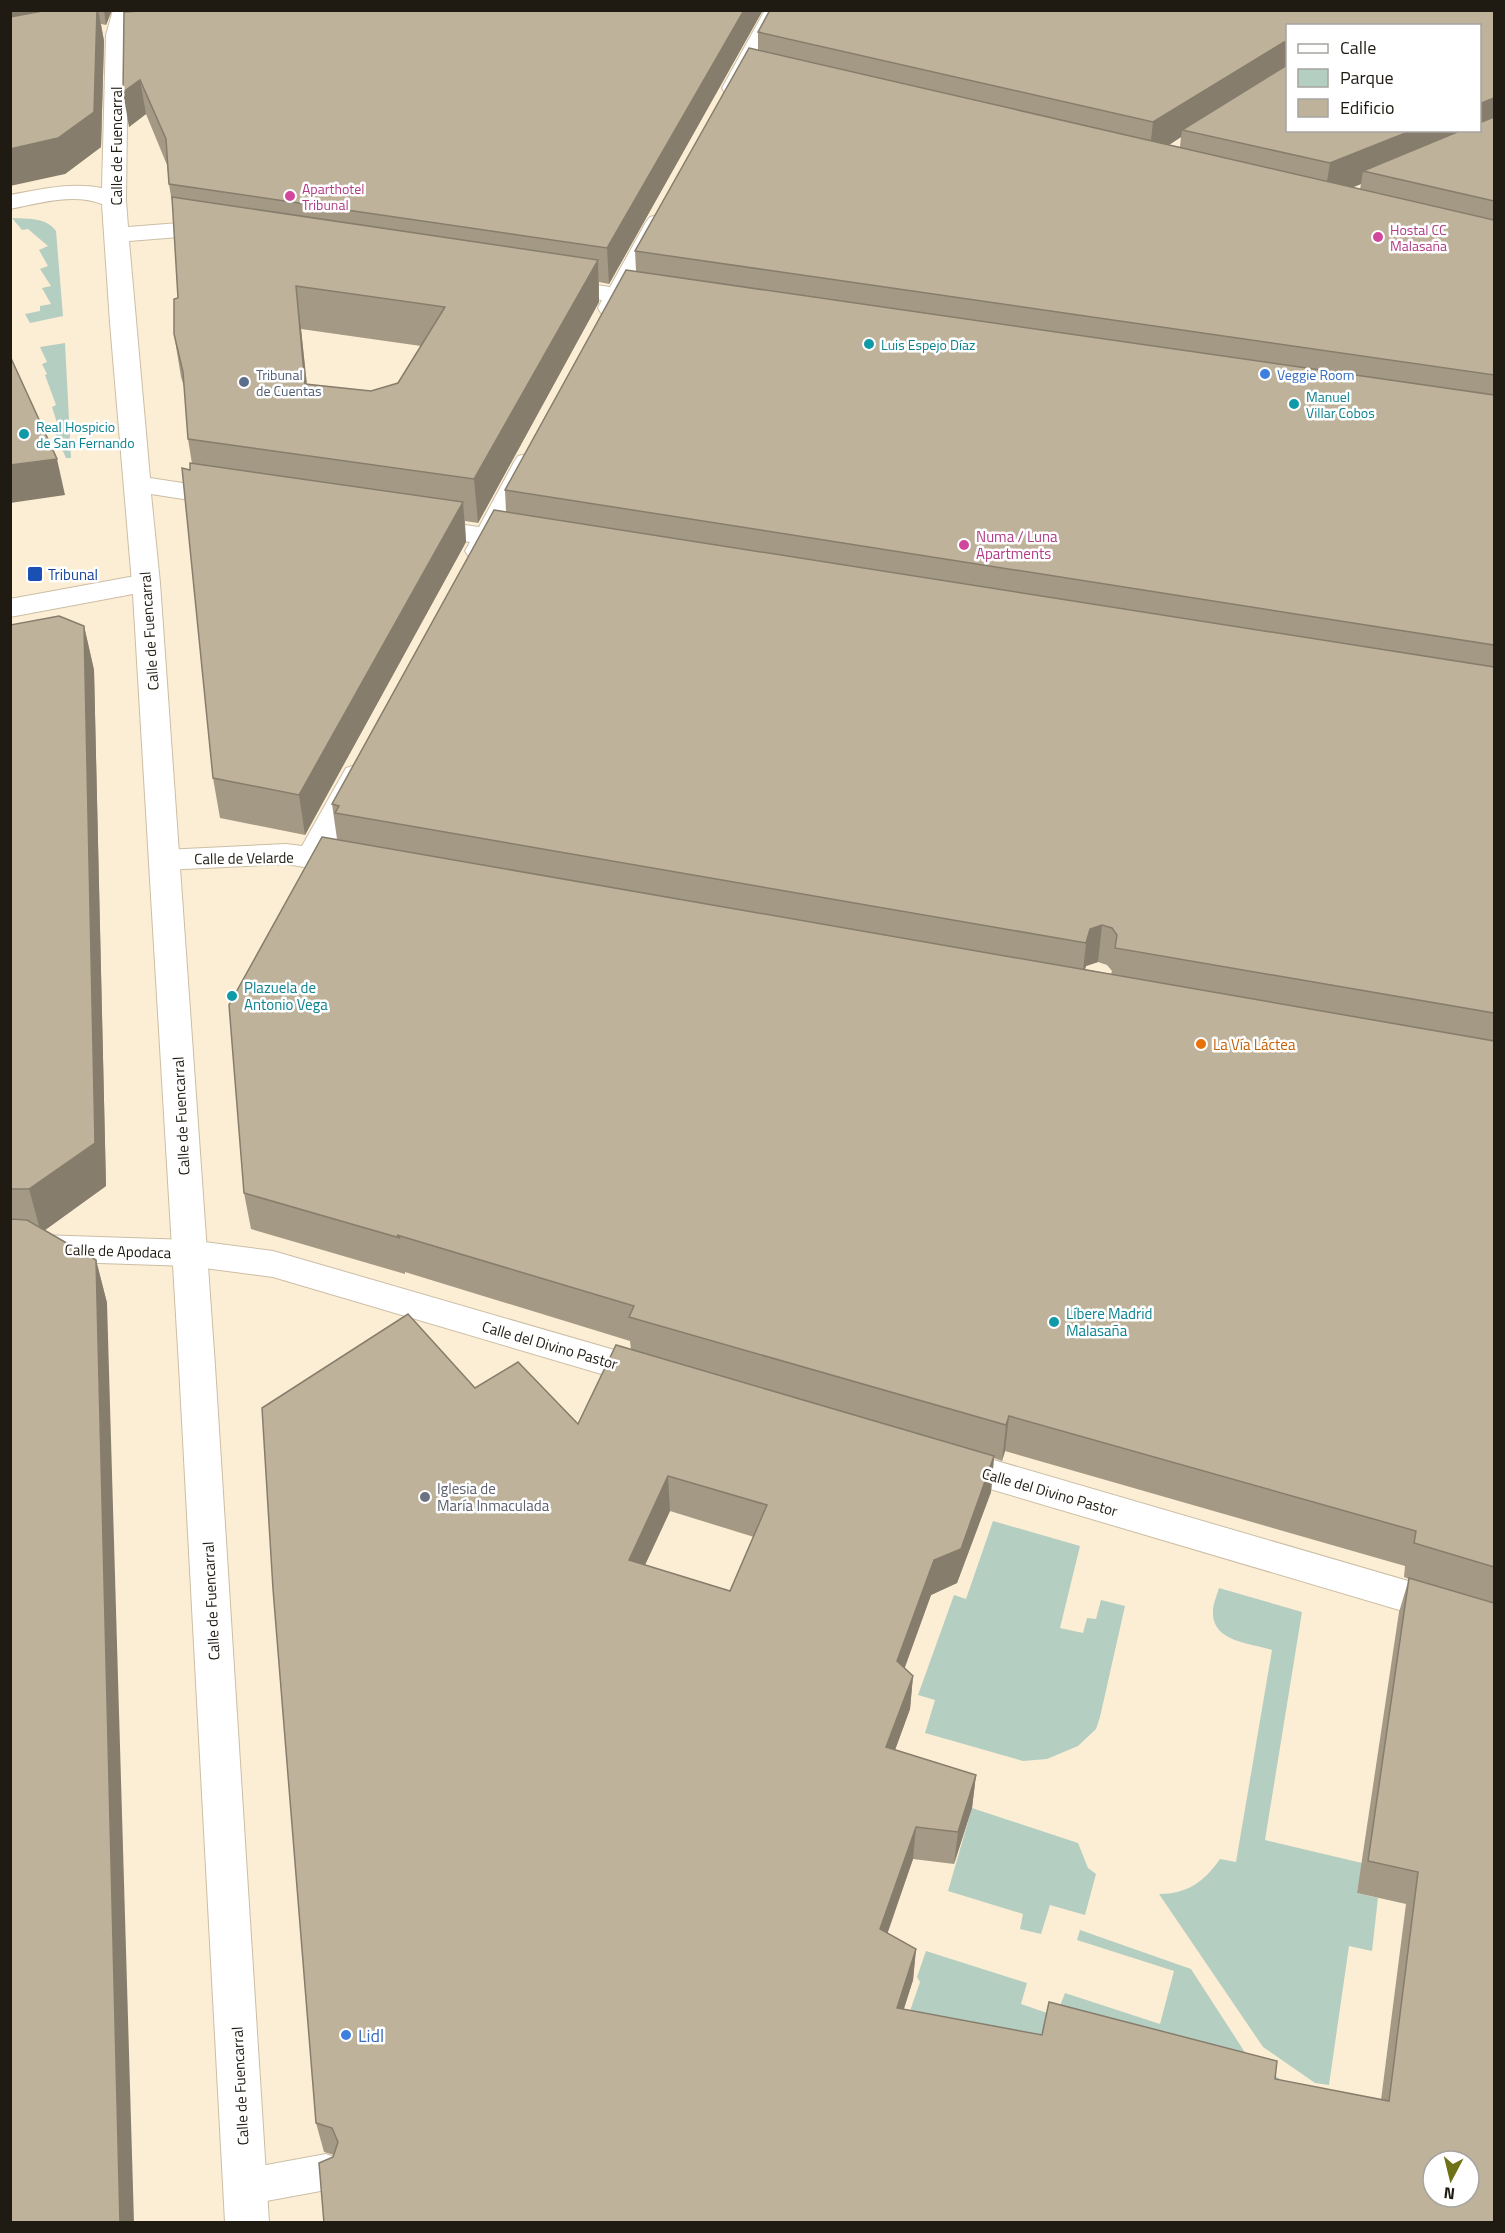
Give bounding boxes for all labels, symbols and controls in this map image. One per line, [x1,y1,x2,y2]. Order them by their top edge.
legend [1286,24,1481,132]
text: Calle [1340,34,1376,61]
text: Parque [1340,64,1394,91]
street label: Calle de Fuencarral [105,87,128,205]
text: Edificio [1340,94,1394,121]
place label: Aparthotel Tribunal [302,178,365,215]
marker: Aparthotel Tribunal [283,189,297,203]
place label: Hostal CC Malasaña [1390,219,1447,256]
marker: Hostal CC Malasaña [1371,230,1385,244]
place label: Luis Espejo Díaz [881,334,975,355]
marker: Luis Espejo Díaz [862,337,876,351]
place label: Tribunal de Cuentas [256,364,321,401]
place label: Veggie Room [1277,364,1354,385]
marker: Veggie Room [1258,367,1272,381]
marker: Tribunal de Cuentas [237,375,251,389]
place label: Manuel Villar Cobos [1306,386,1375,423]
marker: Manuel Villar Cobos [1287,397,1301,411]
place label: Real Hospicio de San Fernando [36,416,135,453]
marker: Real Hospicio de San Fernando [17,427,31,441]
place label: Numa / Luna Apartments [976,525,1058,565]
marker: Numa / Luna Apartments [957,538,971,552]
place label: Tribunal [48,563,98,586]
marker: Tribunal [26,565,44,583]
street label: Calle de Fuencarral [133,571,165,691]
street label: Calle de Velarde [194,846,294,870]
place label: Plazuela de Antonio Vega [244,976,328,1016]
marker: Plazuela de Antonio Vega [225,989,239,1003]
place label: La Vía Láctea [1213,1033,1296,1056]
marker: La Vía Láctea [1194,1037,1208,1051]
street label: Calle de Fuencarral [166,1056,196,1176]
street label: Calle de Apodaca [64,1238,172,1264]
place label: Líbere Madrid Malasaña [1066,1302,1152,1342]
street label: Calle del Divino Pastor [479,1315,621,1375]
marker: Líbere Madrid Malasaña [1047,1315,1061,1329]
street label: Calle del Divino Pastor [979,1462,1121,1522]
place label: Iglesia de María Inmaculada [437,1477,550,1517]
marker: Iglesia de María Inmaculada [418,1490,432,1504]
street label: Calle de Fuencarral [196,1541,226,1661]
place label: Lidl [358,2022,384,2049]
street label: Calle de Fuencarral [225,2026,255,2146]
marker: Lidl [339,2028,353,2042]
north arrow [1421,2149,1481,2209]
text: N [1442,2181,1456,2206]

